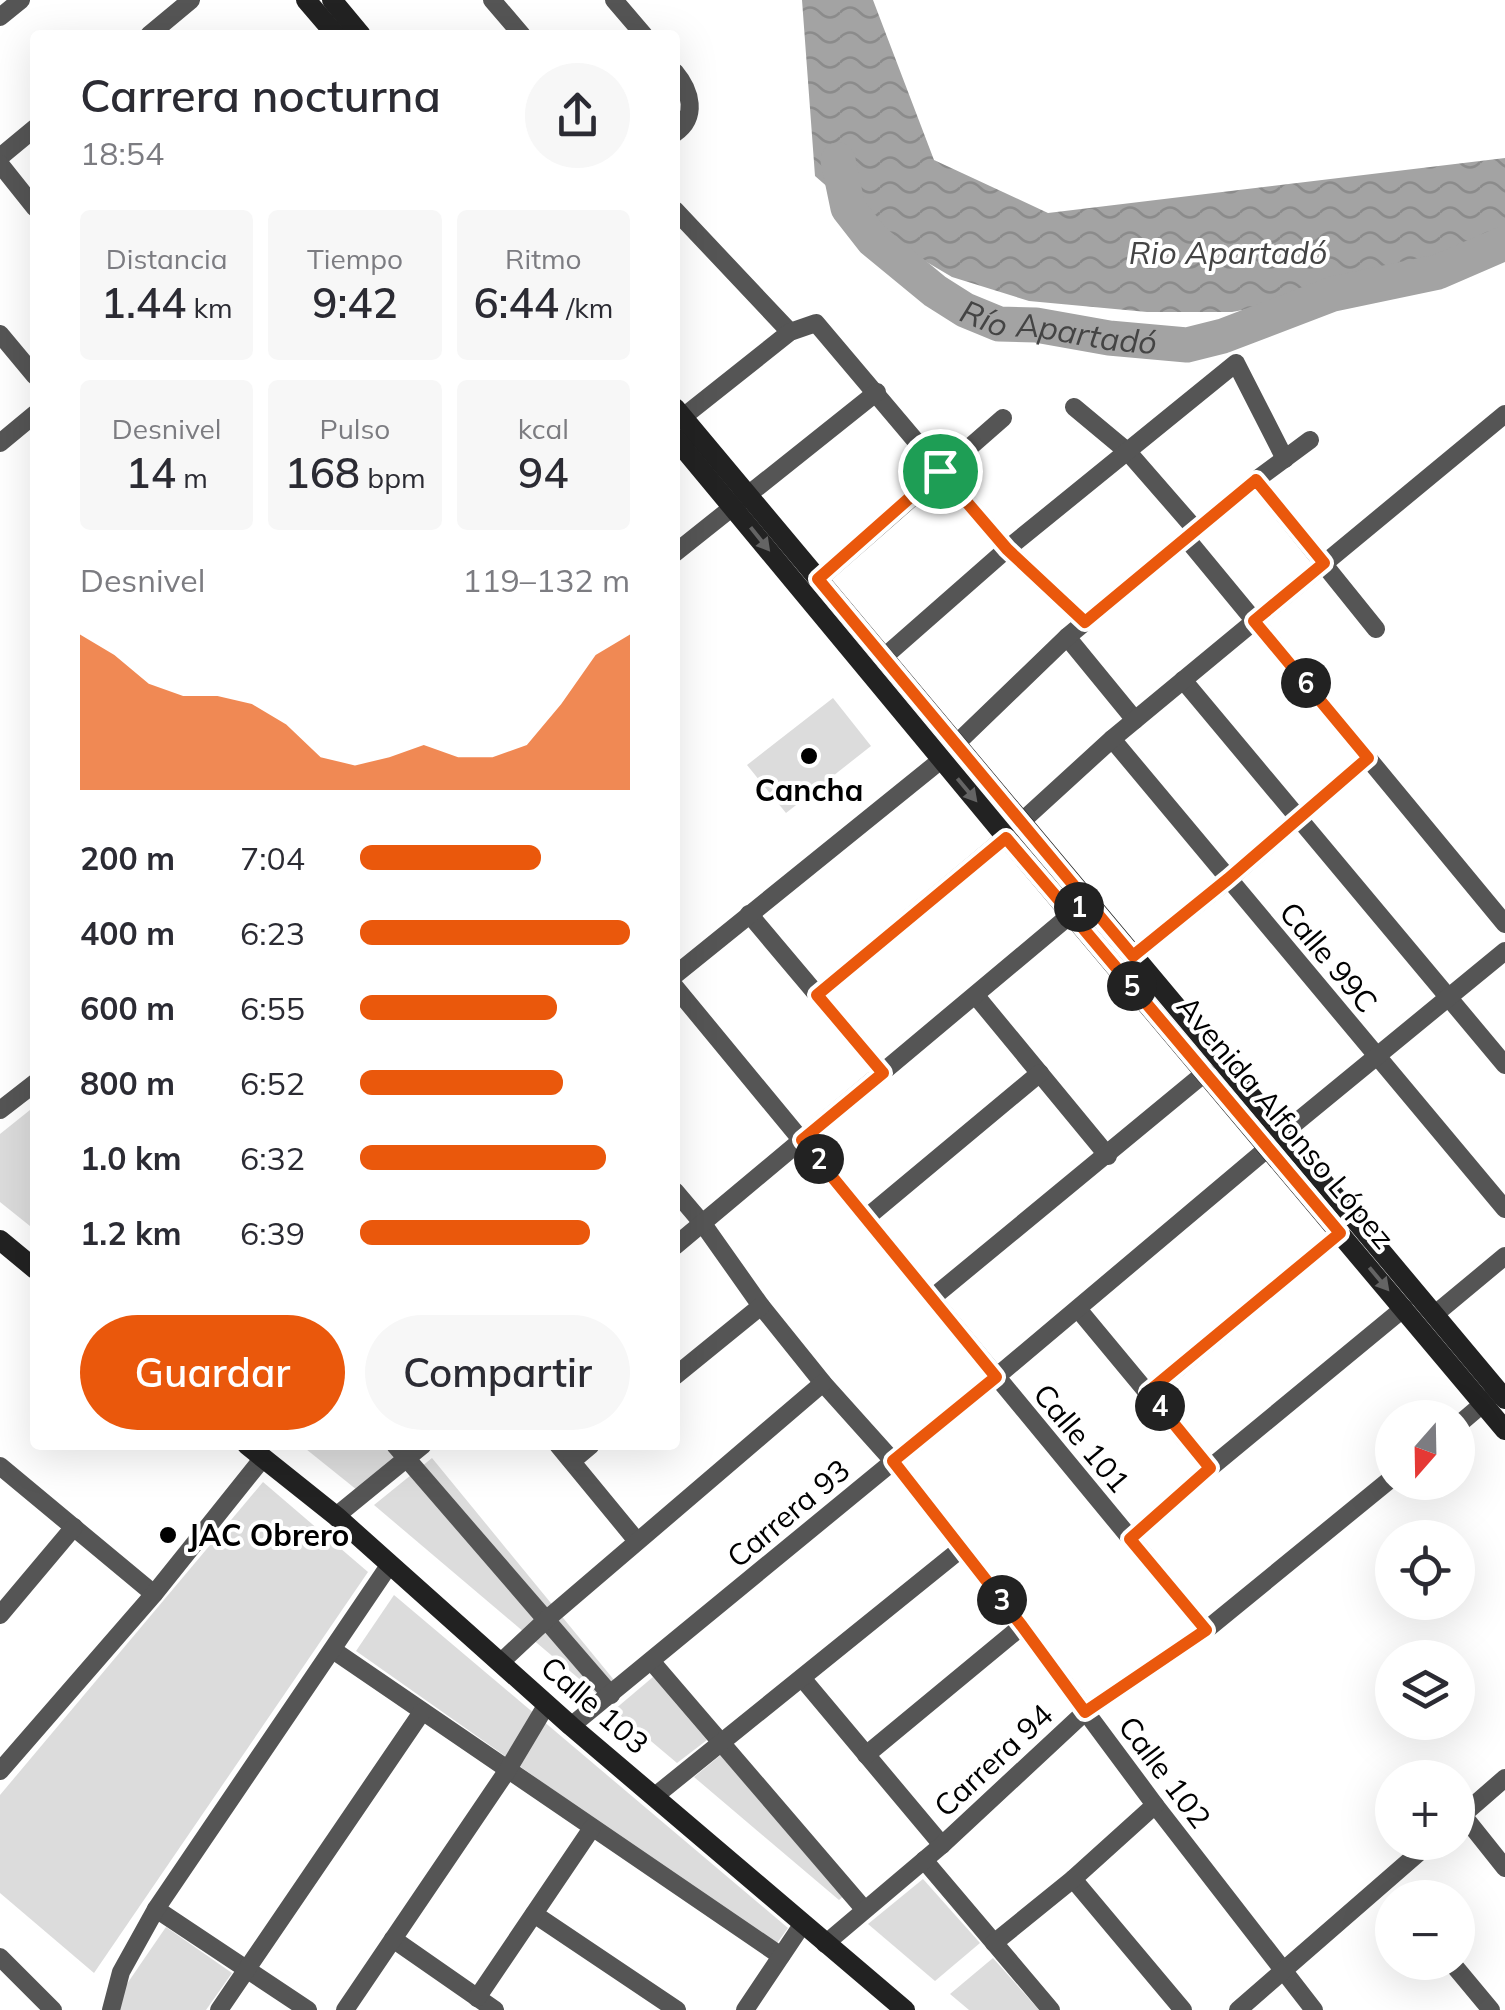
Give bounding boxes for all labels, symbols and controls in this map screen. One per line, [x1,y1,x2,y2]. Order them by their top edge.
button: share [525,63,630,168]
text: Carrera nocturna [80,67,441,123]
text: 18:54 [80,133,164,173]
water label: Rio Apartadó [1129,232,1327,272]
text: Distancia [106,241,228,276]
text: Tiempo [307,241,403,276]
text: Ritmo [505,241,582,276]
text: 1.44 [101,276,186,329]
text: 9:42 [312,276,398,329]
text: 6:44 [473,276,559,329]
text: km [186,290,233,325]
text: /km [559,290,613,325]
water label: Río Apartadó [955,290,1159,362]
text: Desnivel [112,411,222,446]
text: Pulso [320,411,390,446]
text: kcal [518,411,569,446]
pin [898,429,983,514]
icon: arrive [913,444,968,499]
text: 14 [126,446,176,499]
text: 168 [284,446,360,499]
text: 94 [518,446,569,499]
text: m [176,460,208,495]
text: bpm [360,460,426,495]
one-way arrow [749,527,770,552]
text: Desnivel [80,560,205,600]
text: 119–132 m [462,560,630,600]
pin: 6 [1281,658,1331,708]
text: 6 [1298,665,1314,700]
marker: Cancha [798,745,820,767]
place label: Cancha [755,771,863,809]
one-way arrow [955,778,977,803]
text: 200 m [80,838,175,878]
text: 7:04 [240,838,305,878]
pin: 1 [1054,882,1104,932]
text: 1 [1071,889,1087,924]
street label: Calle 99C [1272,894,1386,1020]
text: 400 m [80,913,175,953]
text: 6:23 [240,913,305,953]
pin: 5 [1107,961,1157,1011]
text: 5 [1124,968,1140,1003]
text: 600 m [80,988,175,1028]
text: 6:55 [240,988,305,1028]
street label: Avenida Alfonso López [1169,988,1403,1256]
text: 800 m [80,1063,175,1103]
text: 6:52 [240,1063,305,1103]
pin: 2 [794,1134,844,1184]
text: 1.0 km [80,1138,182,1178]
text: 6:32 [240,1138,305,1178]
text: 2 [811,1141,827,1176]
text: 1.2 km [80,1213,182,1253]
text: 6:39 [240,1213,305,1253]
one-way arrow [1368,1267,1390,1292]
button: Guardar [80,1315,345,1430]
button: Compartir [365,1315,630,1430]
street label: Calle 101 [1026,1376,1138,1500]
pin: 4 [1135,1381,1185,1431]
text: 4 [1152,1388,1168,1423]
north arrow [1375,1400,1475,1500]
map controls [1375,1400,1475,1980]
street label: Carrera 93 [719,1451,857,1575]
place label: JAC Obrero [188,1516,349,1554]
button: locate [1375,1520,1475,1620]
marker: JAC Obrero [157,1524,179,1546]
pin: 3 [977,1575,1027,1625]
text: 3 [994,1582,1010,1617]
button: layers [1375,1640,1475,1740]
street label: Calle 103 [533,1648,657,1762]
street label: Carrera 94 [926,1695,1060,1825]
street label: Calle 102 [1111,1708,1219,1836]
button: + [1375,1760,1475,1860]
button: − [1375,1880,1475,1980]

